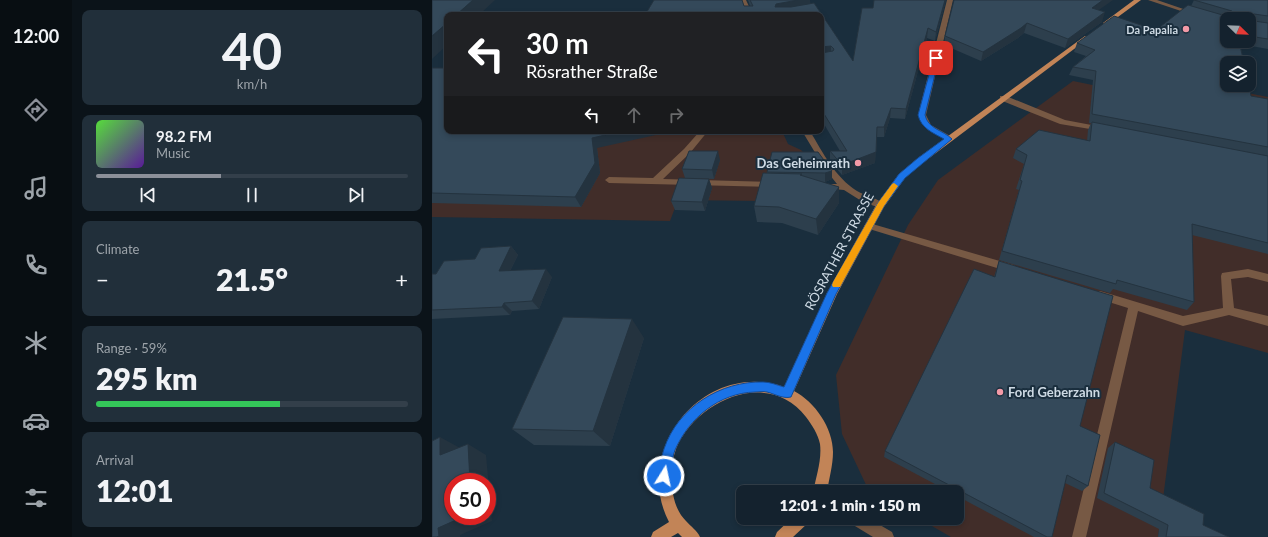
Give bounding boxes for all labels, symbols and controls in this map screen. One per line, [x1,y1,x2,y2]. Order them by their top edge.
north arrow [1220,12,1256,48]
map controls [1220,12,1256,92]
text: 40 [222,19,282,81]
place label: Da Papalia [1126,23,1178,36]
marker: Da Papalia [1181,24,1191,34]
text: 12:00 [13,25,59,47]
text: 30 m [526,26,589,60]
icon: left [460,28,512,80]
pin [919,41,953,75]
icon: arrive [925,47,947,69]
button: layers [1220,56,1256,92]
text: Rösrather Straße [526,60,658,82]
text: km/h [237,76,267,92]
icon: directions [22,96,50,124]
icon: left [581,104,603,126]
icon: ahead [623,104,645,126]
icon: right [665,104,687,126]
text: 98.2 FM [156,127,212,145]
text: Music [156,145,190,161]
place label: Das Geheimrath [757,155,850,171]
marker: Das Geheimrath [853,158,863,168]
icon: music [22,174,50,202]
icon: previous [137,184,159,206]
icon: pause [241,184,263,206]
icon: next [345,184,367,206]
street label: RÖSRATHER STRASSE [801,189,877,313]
text: Climate [96,241,139,257]
icon: phone [22,251,50,279]
text: 21.5° [216,261,288,297]
text: − [96,266,109,293]
text: + [395,266,408,293]
icon: climate [22,329,50,357]
text: Range · 59% [96,340,167,356]
text: 295 km [96,360,197,396]
place label: Ford Geberzahn [1008,384,1100,400]
marker: Ford Geberzahn [995,387,1005,397]
icon: car [22,407,50,435]
text: Arrival [96,452,133,468]
position arrow [643,455,685,497]
text: 12:01 [96,472,174,508]
speed limit sign: 50 [444,473,496,525]
icon: filters [22,484,50,512]
text: 12:01 · 1 min · 150 m [779,496,921,514]

